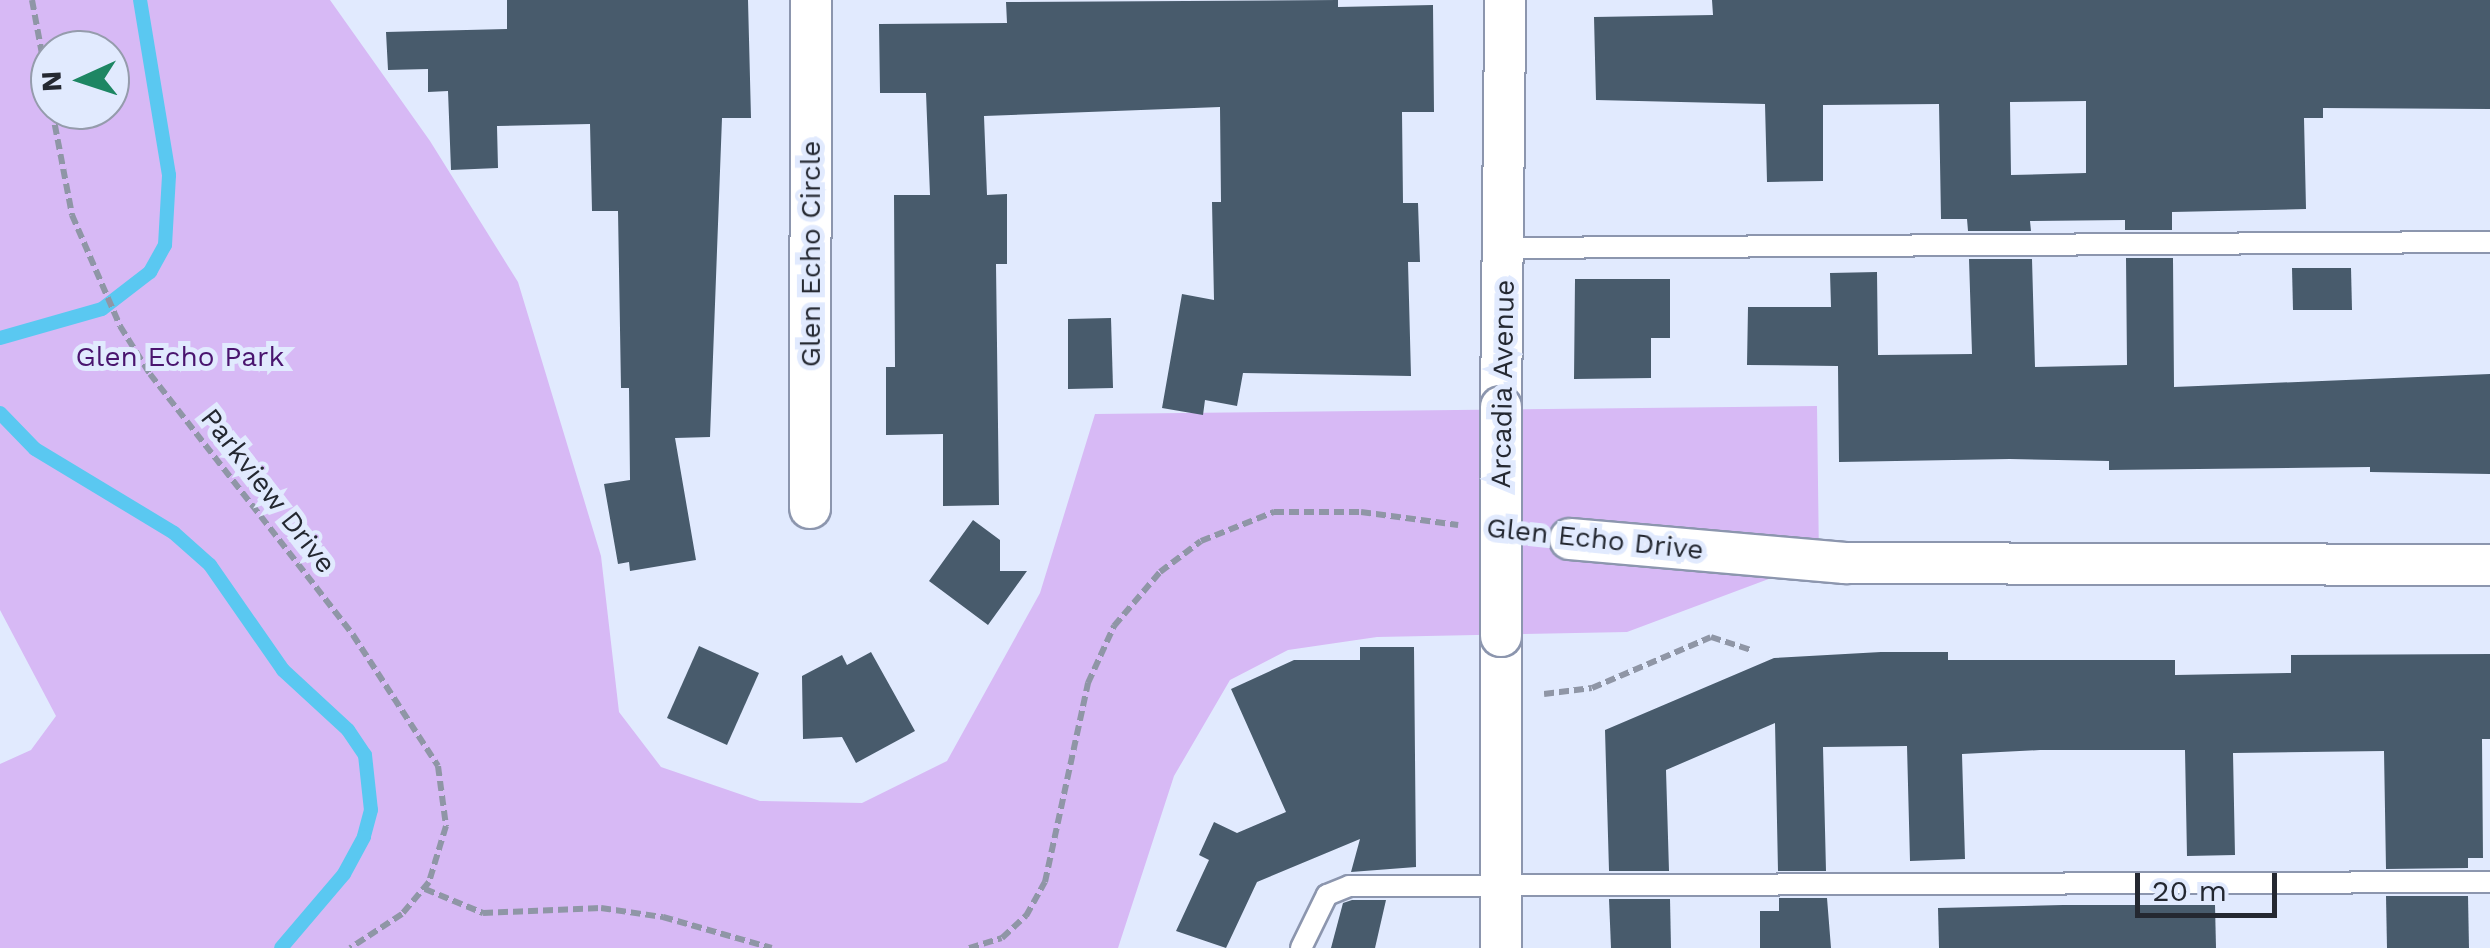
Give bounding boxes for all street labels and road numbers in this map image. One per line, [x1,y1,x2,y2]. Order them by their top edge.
street label: Glen Echo Circle [794,141,828,367]
street label: Arcadia Avenue [1484,279,1522,489]
street label: Parkview Drive [193,402,343,580]
street label: Glen Echo Drive [1485,511,1705,567]

